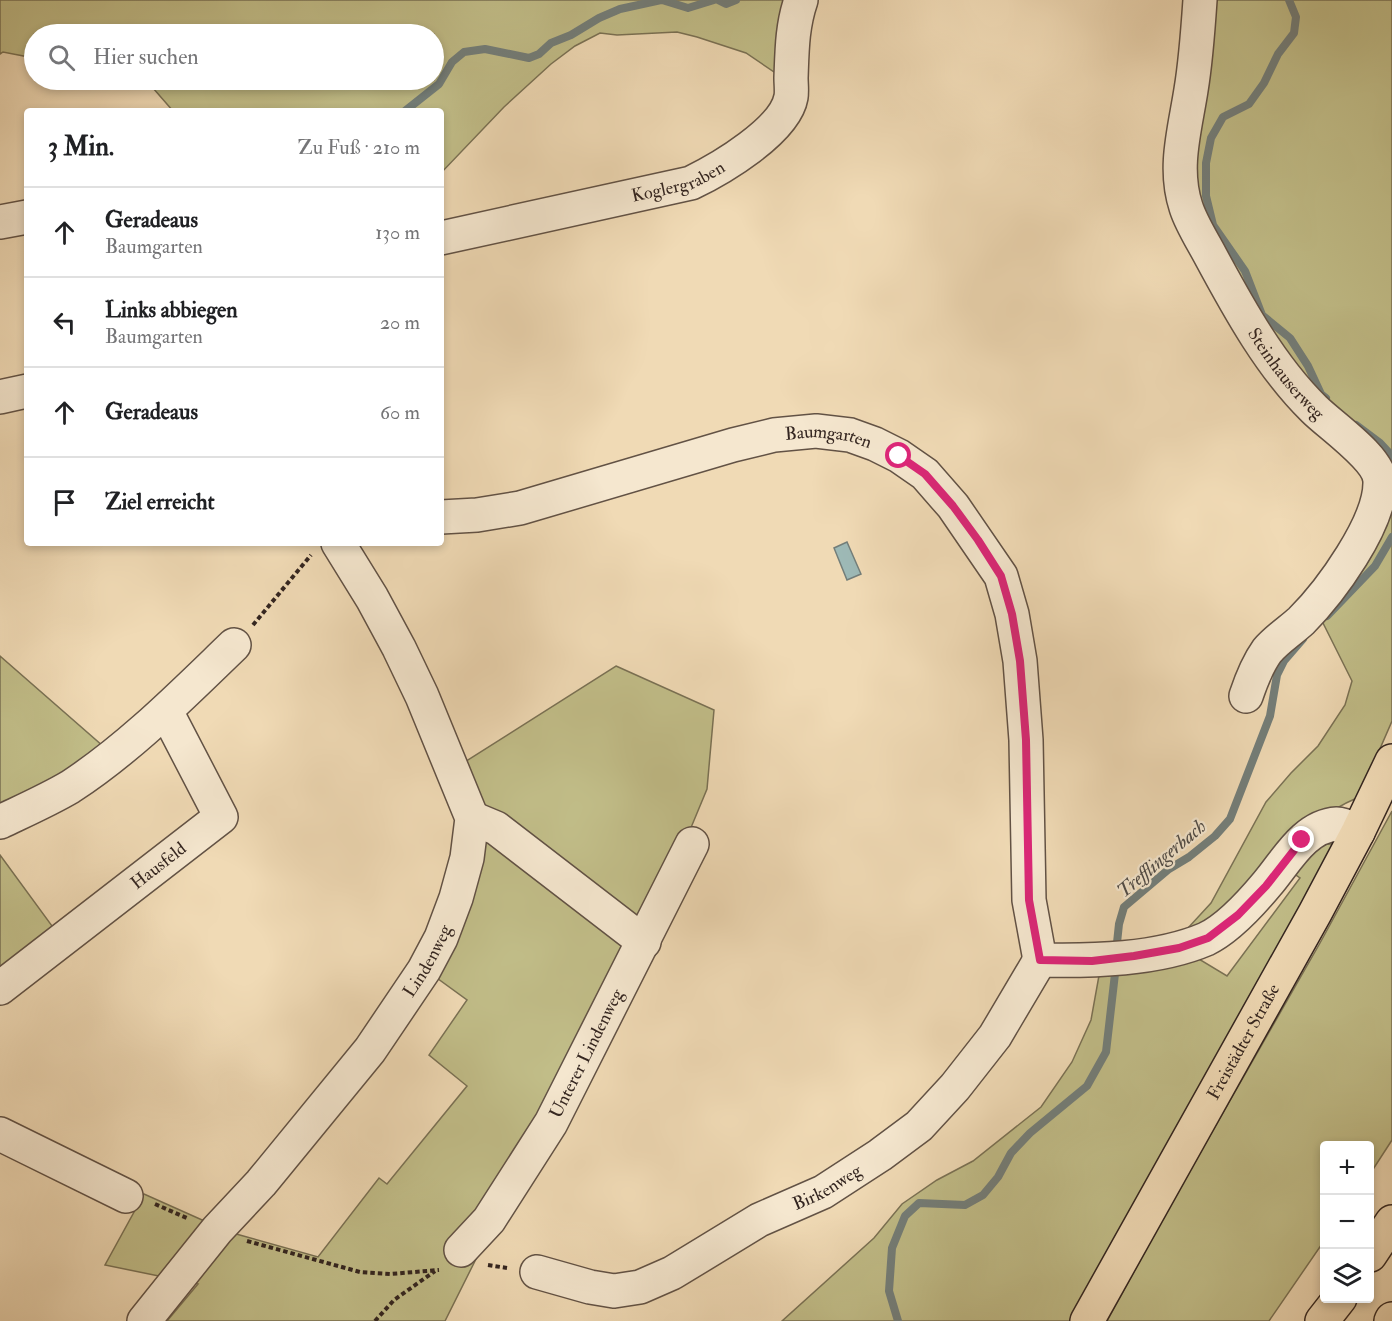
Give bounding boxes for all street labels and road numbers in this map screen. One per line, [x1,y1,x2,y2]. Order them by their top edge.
street label: Koglergraben [629,156,729,208]
street label: Steinhauserweg [1242,324,1330,426]
street label: Baumgarten [784,420,875,454]
street label: Hausfeld [126,837,191,895]
street label: Lindenweg [398,921,457,1002]
street label: Freistädter Straße [1202,979,1285,1104]
street label: Unterer Lindenweg [544,984,629,1122]
street label: Birkenweg [789,1159,867,1216]

